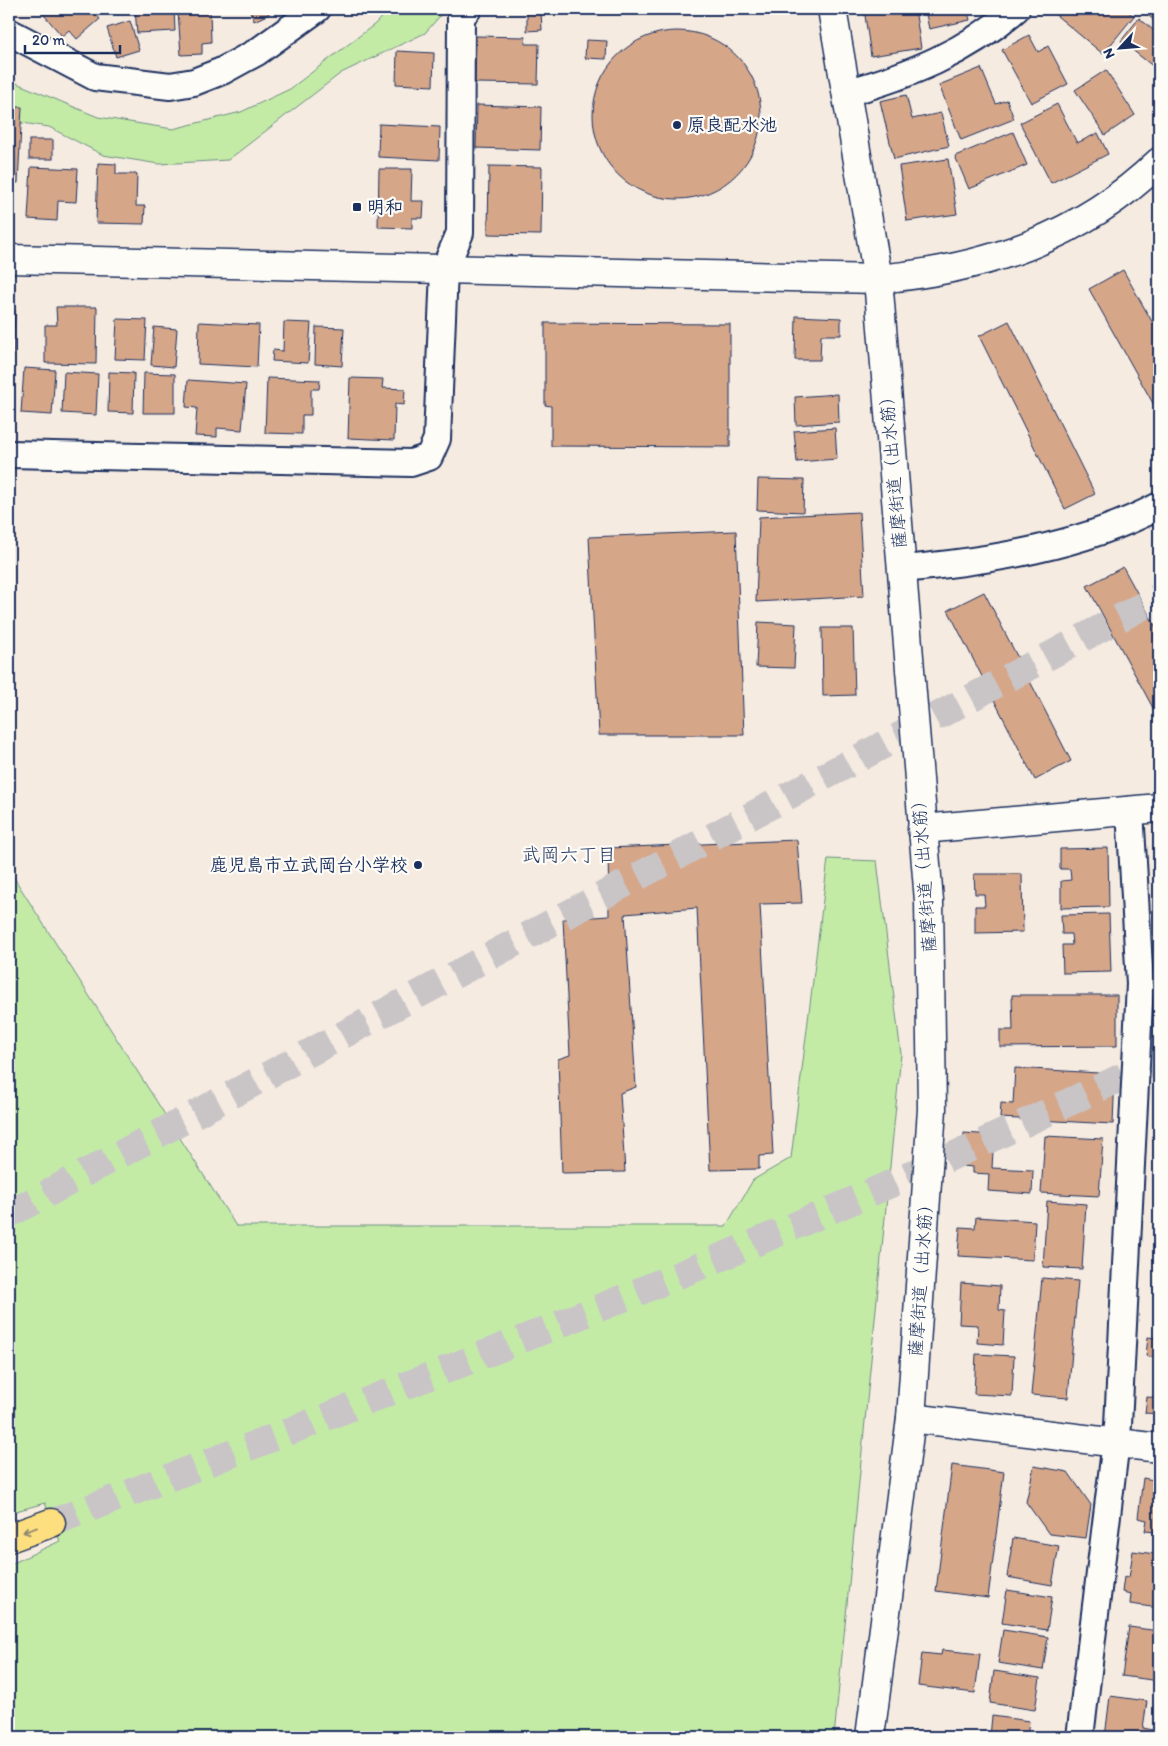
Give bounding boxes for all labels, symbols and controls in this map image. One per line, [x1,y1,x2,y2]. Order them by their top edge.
scale bar [25,22,120,54]
north arrow [1096,22,1146,72]
text: 20 m [32,31,66,49]
text: N [1099,46,1118,61]
place label: 原良配水池 [687,114,777,136]
marker: 原良配水池 [671,119,683,131]
place label: 明和 [367,196,403,218]
marker: 明和 [351,201,363,213]
street label: 薩摩街道（出水筋） [875,386,911,550]
street label: 薩摩街道（出水筋） [907,790,941,954]
district label: 武岡六丁目 [521,843,617,866]
place label: 鹿児島市立武岡台小学校 [210,854,408,876]
marker: 鹿児島市立武岡台小学校 [412,859,424,871]
street label: 薩摩街道（出水筋） [904,1194,938,1358]
one-way arrow [23,1526,38,1535]

